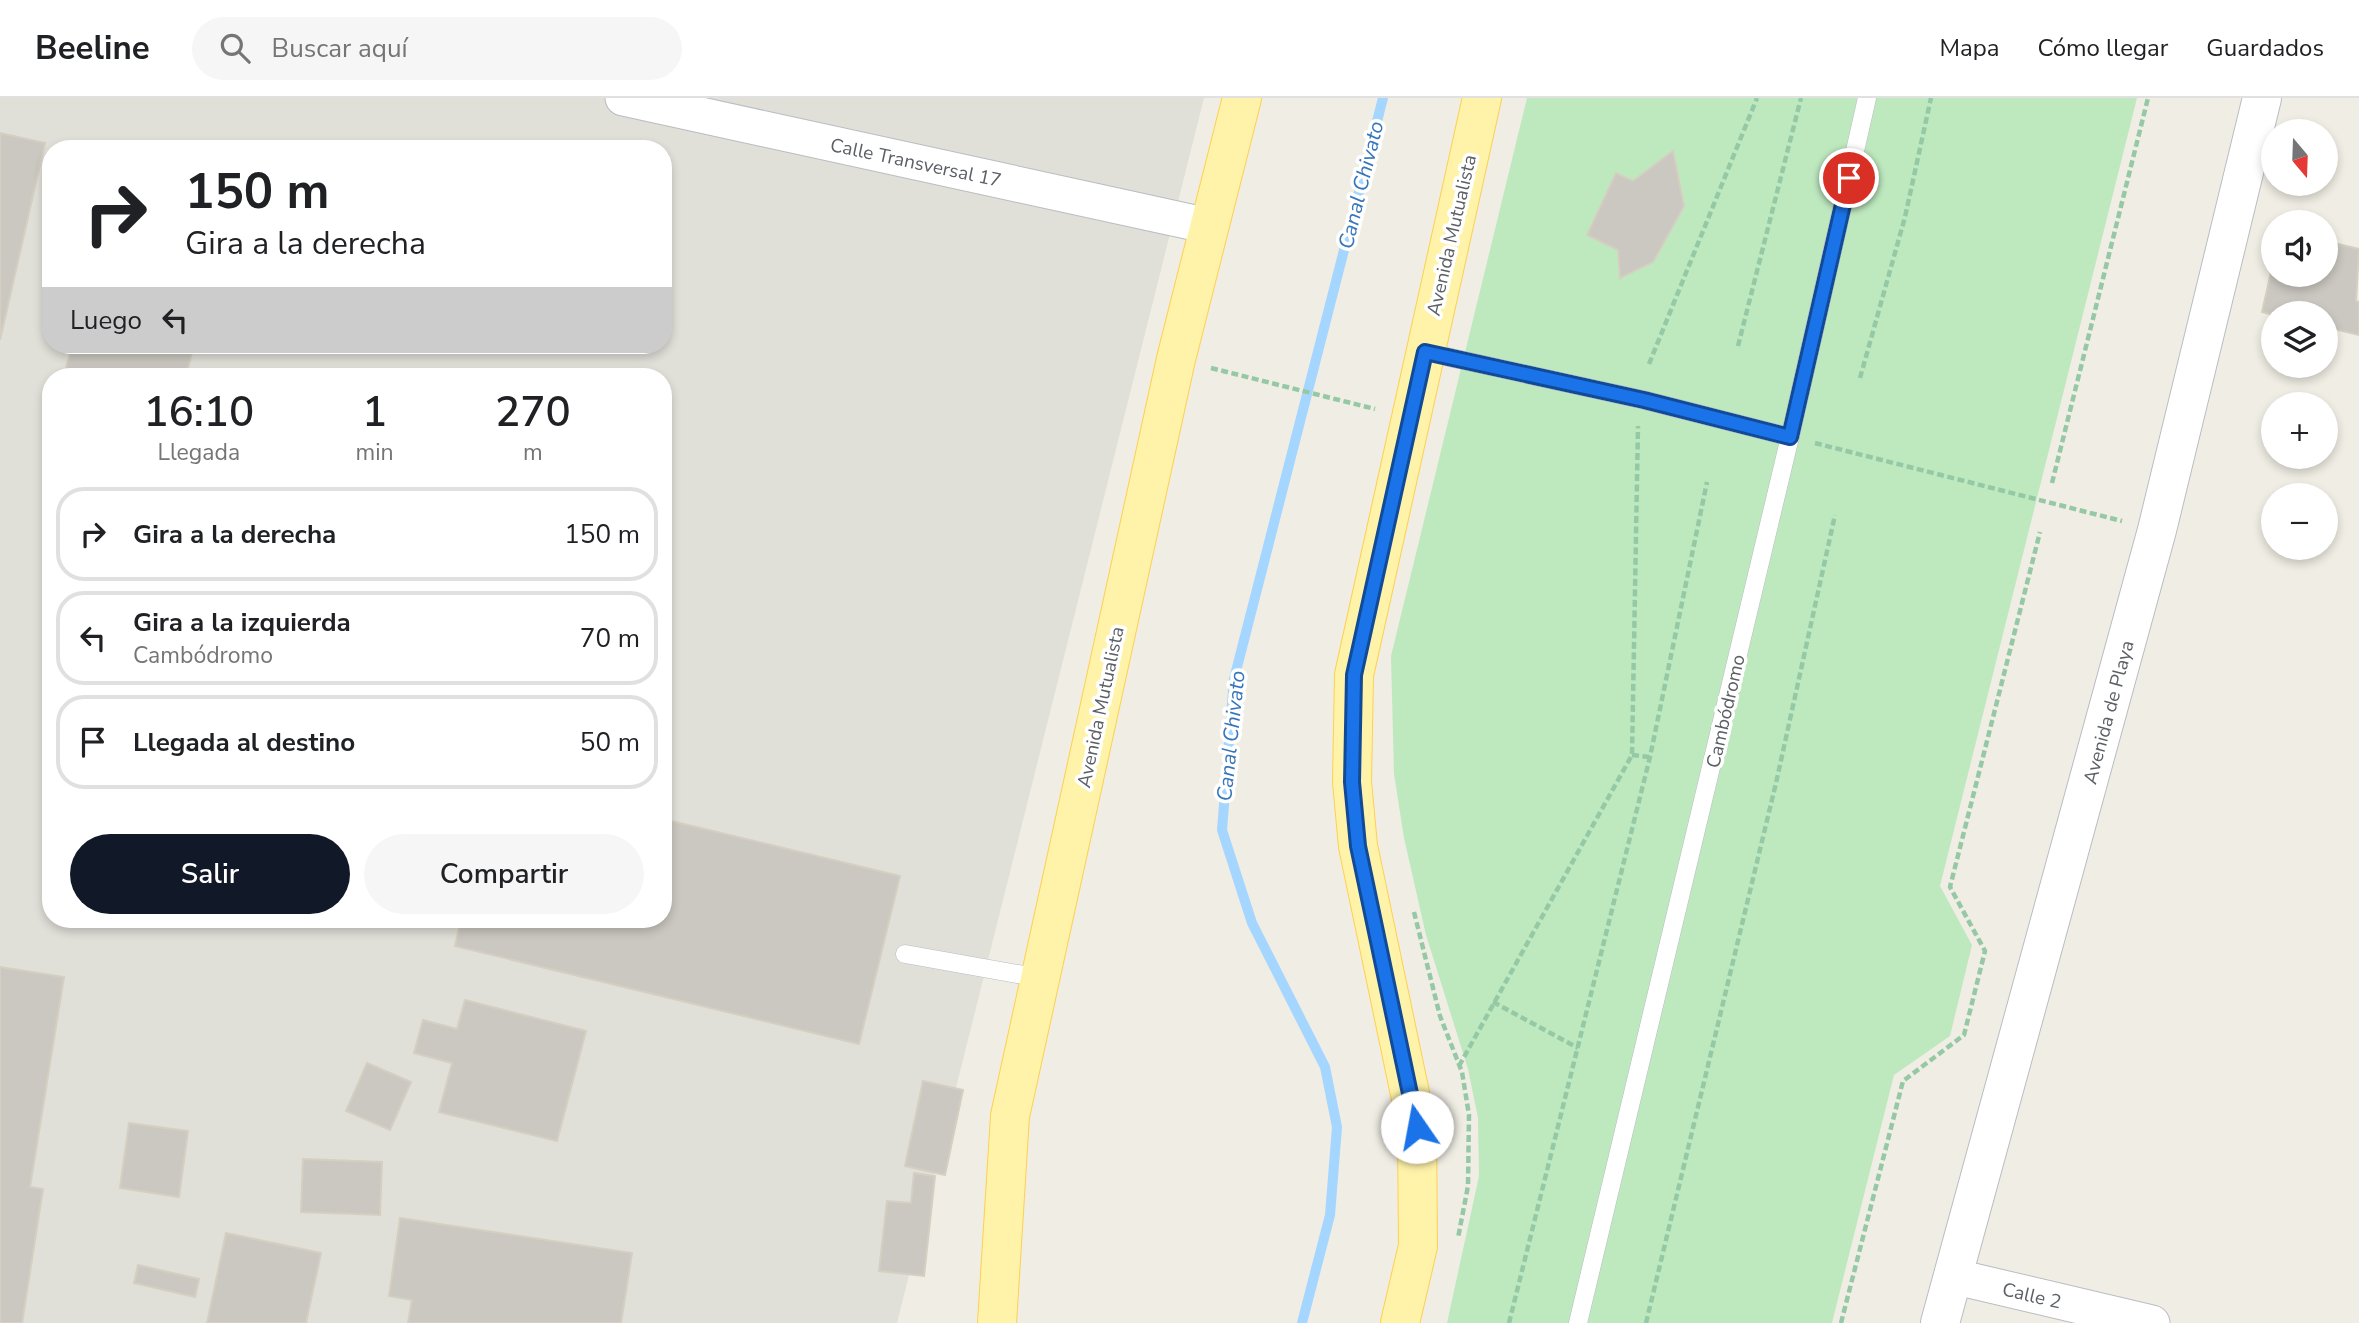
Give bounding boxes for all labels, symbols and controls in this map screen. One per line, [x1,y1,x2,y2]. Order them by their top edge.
search box [192,17,682,80]
text: Beeline [35,26,150,71]
icon: search [216,29,254,67]
text: Buscar aquí [272,31,408,66]
text: Mapa [1939,32,1999,64]
text: Cómo llegar [2037,32,2168,64]
text: Guardados [2206,32,2324,64]
water label: Canal Chivato [1332,118,1390,252]
north arrow [2261,119,2338,196]
map controls [2261,119,2338,560]
street label: Calle Transversal 17 [828,132,1004,194]
pin [1819,148,1879,208]
street label: Avenida Mutualista [1421,152,1483,318]
text: 150 m [185,158,329,225]
icon: arrive [1830,159,1868,197]
icon: right [70,168,161,259]
button: sound [2261,210,2338,287]
text: Gira a la derecha [185,222,426,265]
icon: left [156,301,194,339]
button: layers [2261,301,2338,378]
text: Luego [70,303,142,338]
text: 16:10 [143,384,254,441]
text: 1 [362,384,387,441]
text: 270 [495,384,571,441]
button: + [2261,392,2338,469]
text: Llegada [157,437,240,468]
text: min [356,437,394,468]
text: m [523,437,543,468]
button: − [2261,483,2338,560]
icon: right [74,515,112,553]
text: Gira a la derecha [133,517,336,552]
text: 150 m [564,517,640,552]
text: Gira a la izquierda [133,605,351,640]
icon: left [74,619,112,657]
text: 70 m [580,621,640,656]
street label: Avenida Mutualista [1071,624,1131,790]
street label: Avenida de Playa [2077,638,2141,787]
text: Cambódromo [133,640,273,671]
street label: Cambódromo [1700,652,1752,770]
water label: Canal Chivato [1210,669,1252,803]
icon: arrive [74,723,112,761]
text: Llegada al destino [133,725,355,760]
text: 50 m [580,725,640,760]
button: Salir [70,834,350,914]
button: Compartir [364,834,644,914]
position arrow [1380,1090,1454,1164]
street label: Calle 2 [2000,1277,2064,1315]

